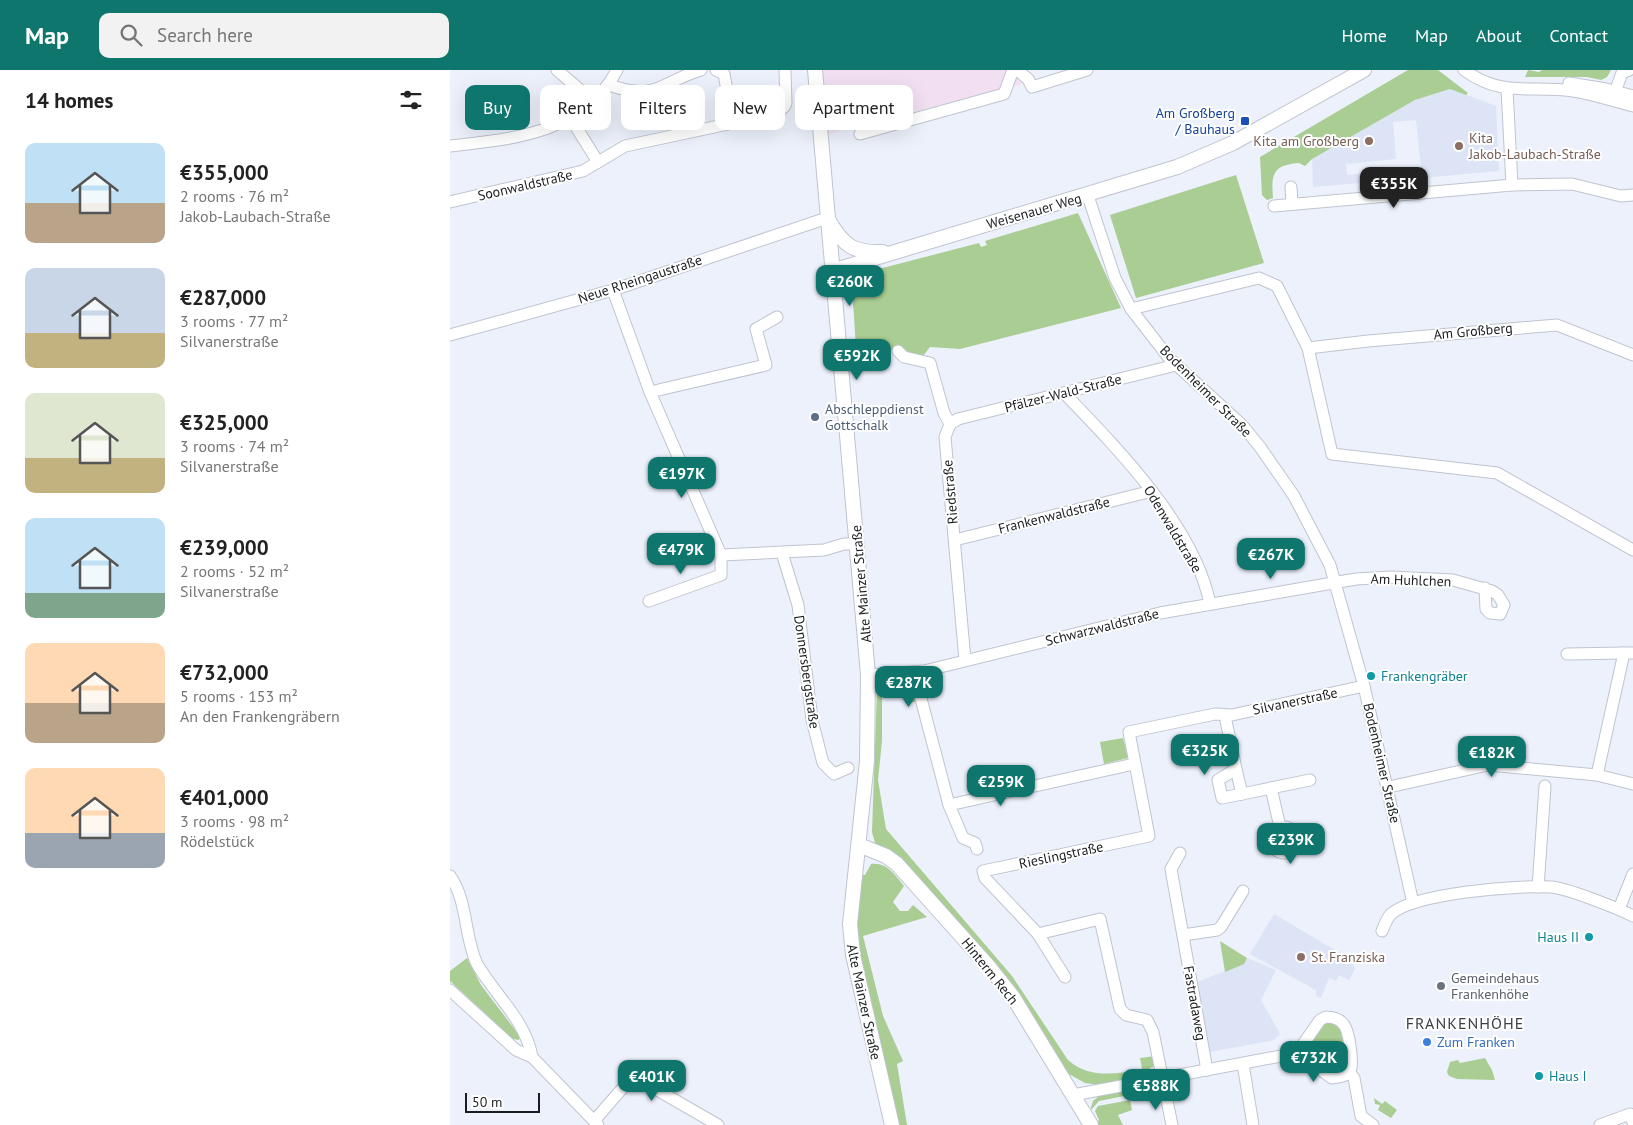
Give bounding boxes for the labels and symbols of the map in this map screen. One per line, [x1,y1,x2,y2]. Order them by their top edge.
place label: Am Großberg / Bauhaus [1156,104,1235,138]
marker: Am Großberg / Bauhaus [1239,115,1251,127]
place label: Kita Jakob-Laubach-Straße [1468,129,1601,163]
place label: Kita am Großberg [1253,132,1359,150]
marker: Kita am Großberg [1363,135,1375,147]
marker: Kita Jakob-Laubach-Straße [1453,140,1465,152]
street label: Soonwaldstraße [476,165,574,205]
pin: €355K [1359,166,1429,209]
street label: Weisenauer Weg [984,189,1084,233]
street label: Neue Rheingaustraße [576,250,704,308]
pin: €260K [815,264,885,307]
street label: Am Großberg [1433,319,1513,343]
pin: €592K [822,338,892,381]
street label: Bodenheimer Straße [1156,341,1256,441]
street label: Pfälzer-Wald-Straße [1003,370,1123,416]
place label: Abschleppdienst Gottschalk [825,400,924,434]
marker: Abschleppdienst Gottschalk [809,411,821,423]
pin: €197K [647,456,717,499]
street label: Riedstraße [938,459,962,525]
street label: Odenwaldstraße [1140,482,1206,576]
street label: Frankenwaldstraße [996,492,1112,538]
street label: Alte Mainzer Straße [847,524,875,644]
pin: €479K [646,532,716,575]
pin: €267K [1236,538,1306,580]
street label: Am Huhlchen [1370,570,1452,590]
street label: Schwarzwaldstraße [1043,604,1161,650]
street label: Donnersbergstraße [790,614,824,730]
pin: €287K [874,666,944,708]
place label: Frankengräber [1381,667,1468,685]
marker: Frankengräber [1365,670,1377,682]
street label: Silvanerstraße [1251,683,1339,719]
street label: Bodenheimer Straße [1359,701,1405,825]
pin: €325K [1170,734,1240,776]
pin: €182K [1457,736,1527,778]
pin: €259K [966,764,1036,807]
pin: €239K [1256,822,1326,865]
street label: Rieslingstraße [1017,837,1105,873]
place label: Haus II [1537,928,1579,946]
marker: Haus II [1583,931,1595,943]
street label: Hinterm Rech [958,934,1022,1008]
street label: Alte Mainzer Straße [843,942,885,1062]
place label: St. Franziska [1311,948,1385,966]
marker: St. Franziska [1295,951,1307,963]
street label: Fastradaweg [1180,964,1210,1042]
place label: Gemeindehaus Frankenhöhe [1451,969,1539,1003]
marker: Gemeindehaus Frankenhöhe [1435,980,1447,992]
district label: FRANKENHÖHE [1406,1013,1524,1033]
place label: Zum Franken [1437,1033,1515,1051]
marker: Zum Franken [1421,1036,1433,1048]
pin: €732K [1279,1040,1349,1083]
pin: €401K [617,1060,687,1102]
place label: Haus I [1549,1067,1587,1085]
pin: €588K [1121,1068,1191,1111]
marker: Haus I [1533,1070,1545,1082]
scale bar [465,1090,540,1113]

